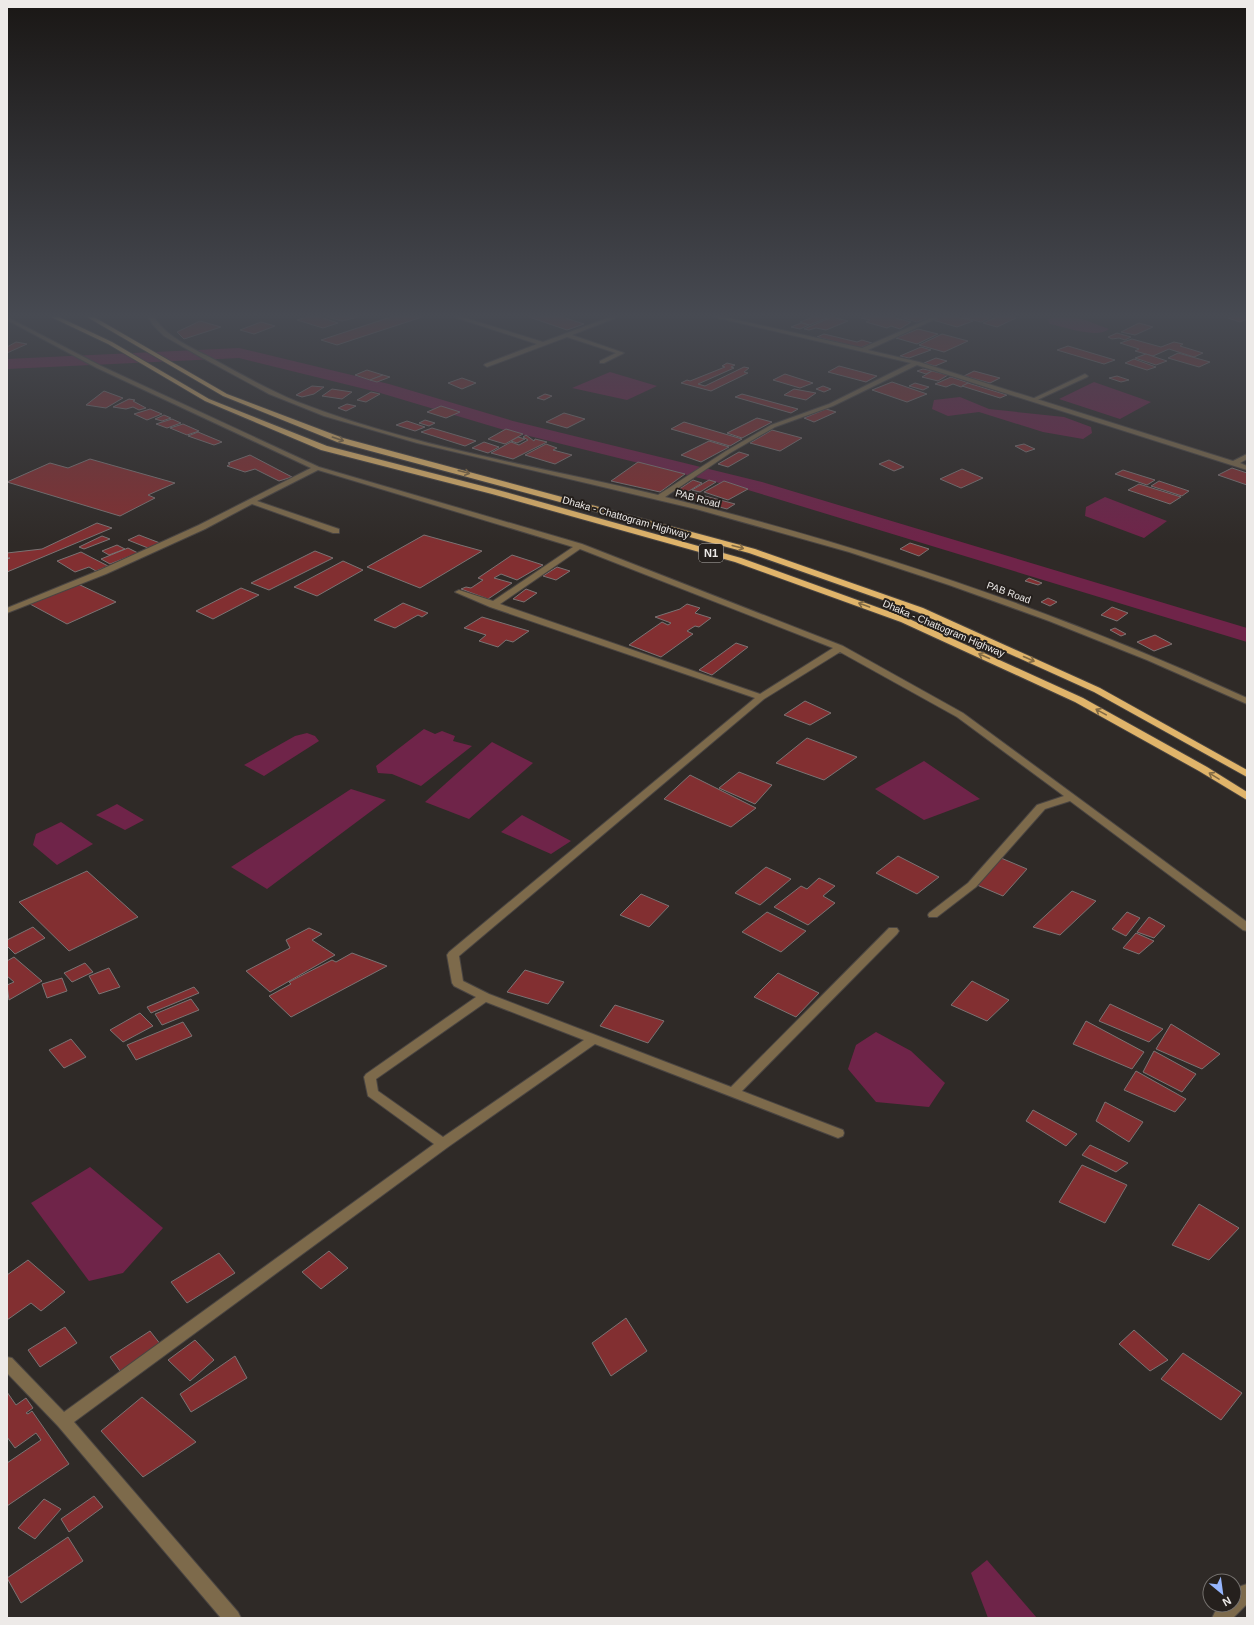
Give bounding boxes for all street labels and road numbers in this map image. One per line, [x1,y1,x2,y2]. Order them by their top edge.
street label: PAB Road [674,487,721,510]
street label: Dhaka - Chattogram Highway [561,494,690,541]
road number: N1 [699,544,723,562]
street label: PAB Road [985,579,1032,605]
street label: Dhaka - Chattogram Highway [881,598,1006,659]

